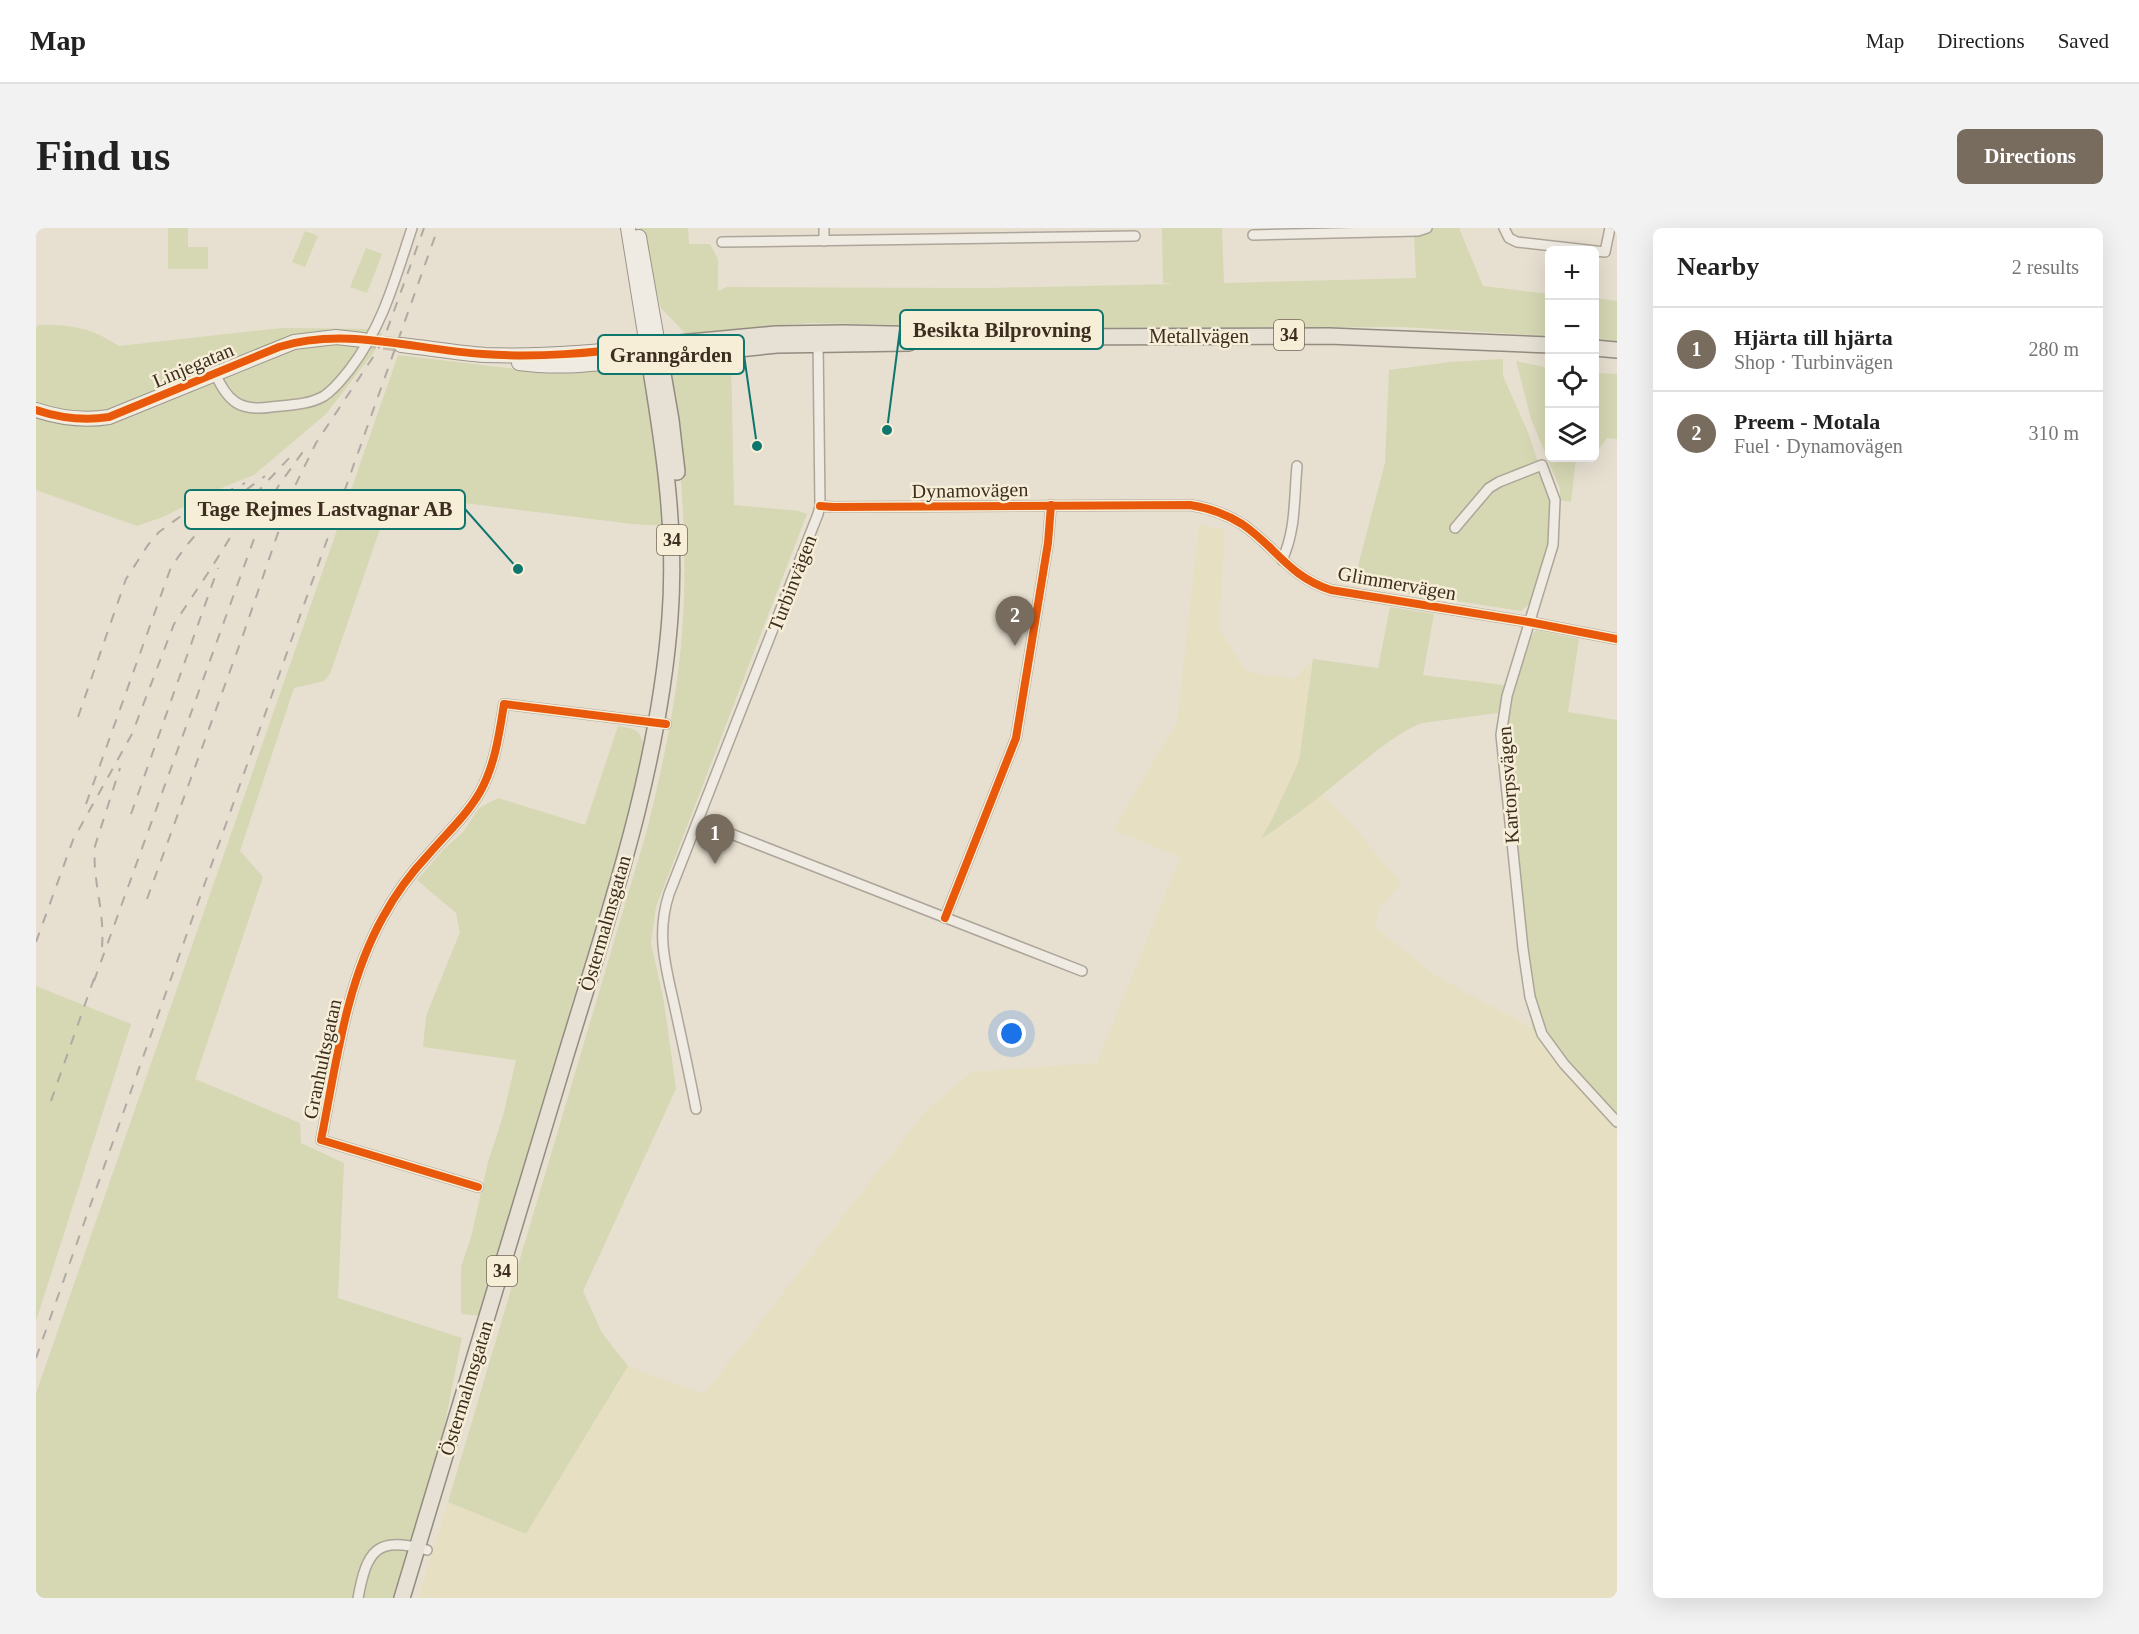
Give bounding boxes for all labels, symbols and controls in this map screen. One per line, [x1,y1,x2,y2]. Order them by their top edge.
text: Map [30,25,86,56]
text: Map [1866,29,1904,53]
text: Directions [1937,29,2025,53]
text: Saved [2058,29,2109,53]
button: Directions [1957,129,2103,184]
text: Find us [36,133,170,179]
map controls [1545,246,1599,462]
button: + [1545,246,1599,300]
text: Nearby [1677,252,1759,281]
text: 2 results [2012,256,2079,278]
button: − [1545,300,1599,354]
callout: Besikta Bilprovning [900,310,1103,349]
text: Besikta Bilprovning [913,318,1092,342]
road number: 34 [1274,320,1304,350]
street label: Metallvägen [1149,325,1249,348]
text: Hjärta till hjärta [1734,325,1893,350]
callout: Granngården [598,335,744,374]
street label: Linjegatan [149,338,237,393]
text: 1 [1692,338,1702,360]
text: 280 m [2028,338,2079,360]
text: Granngården [610,343,733,367]
text: Shop · Turbinvägen [1734,351,1893,373]
button: locate [1545,354,1599,408]
button: layers [1545,408,1599,462]
text: Preem - Motala [1734,409,1880,434]
text: 2 [1692,422,1702,444]
text: 310 m [2028,422,2079,444]
text: Fuel · Dynamovägen [1734,435,1903,457]
street label: Dynamovägen [911,478,1029,503]
callout: Tage Rejmes Lastvagnar AB [185,490,465,529]
text: Tage Rejmes Lastvagnar AB [198,497,452,521]
road number: 34 [657,525,687,555]
street label: Turbinvägen [764,532,821,635]
street label: Glimmervägen [1336,562,1458,605]
pin: 2 [996,596,1034,646]
street label: Kartorpsvägen [1493,725,1524,844]
pin: 1 [696,814,734,864]
street label: Östermalmsgatan [575,853,636,994]
street label: Granhultsgatan [299,997,346,1121]
your location [997,1019,1026,1048]
road number: 34 [487,1256,517,1286]
street label: Östermalmsgatan [435,1318,498,1458]

